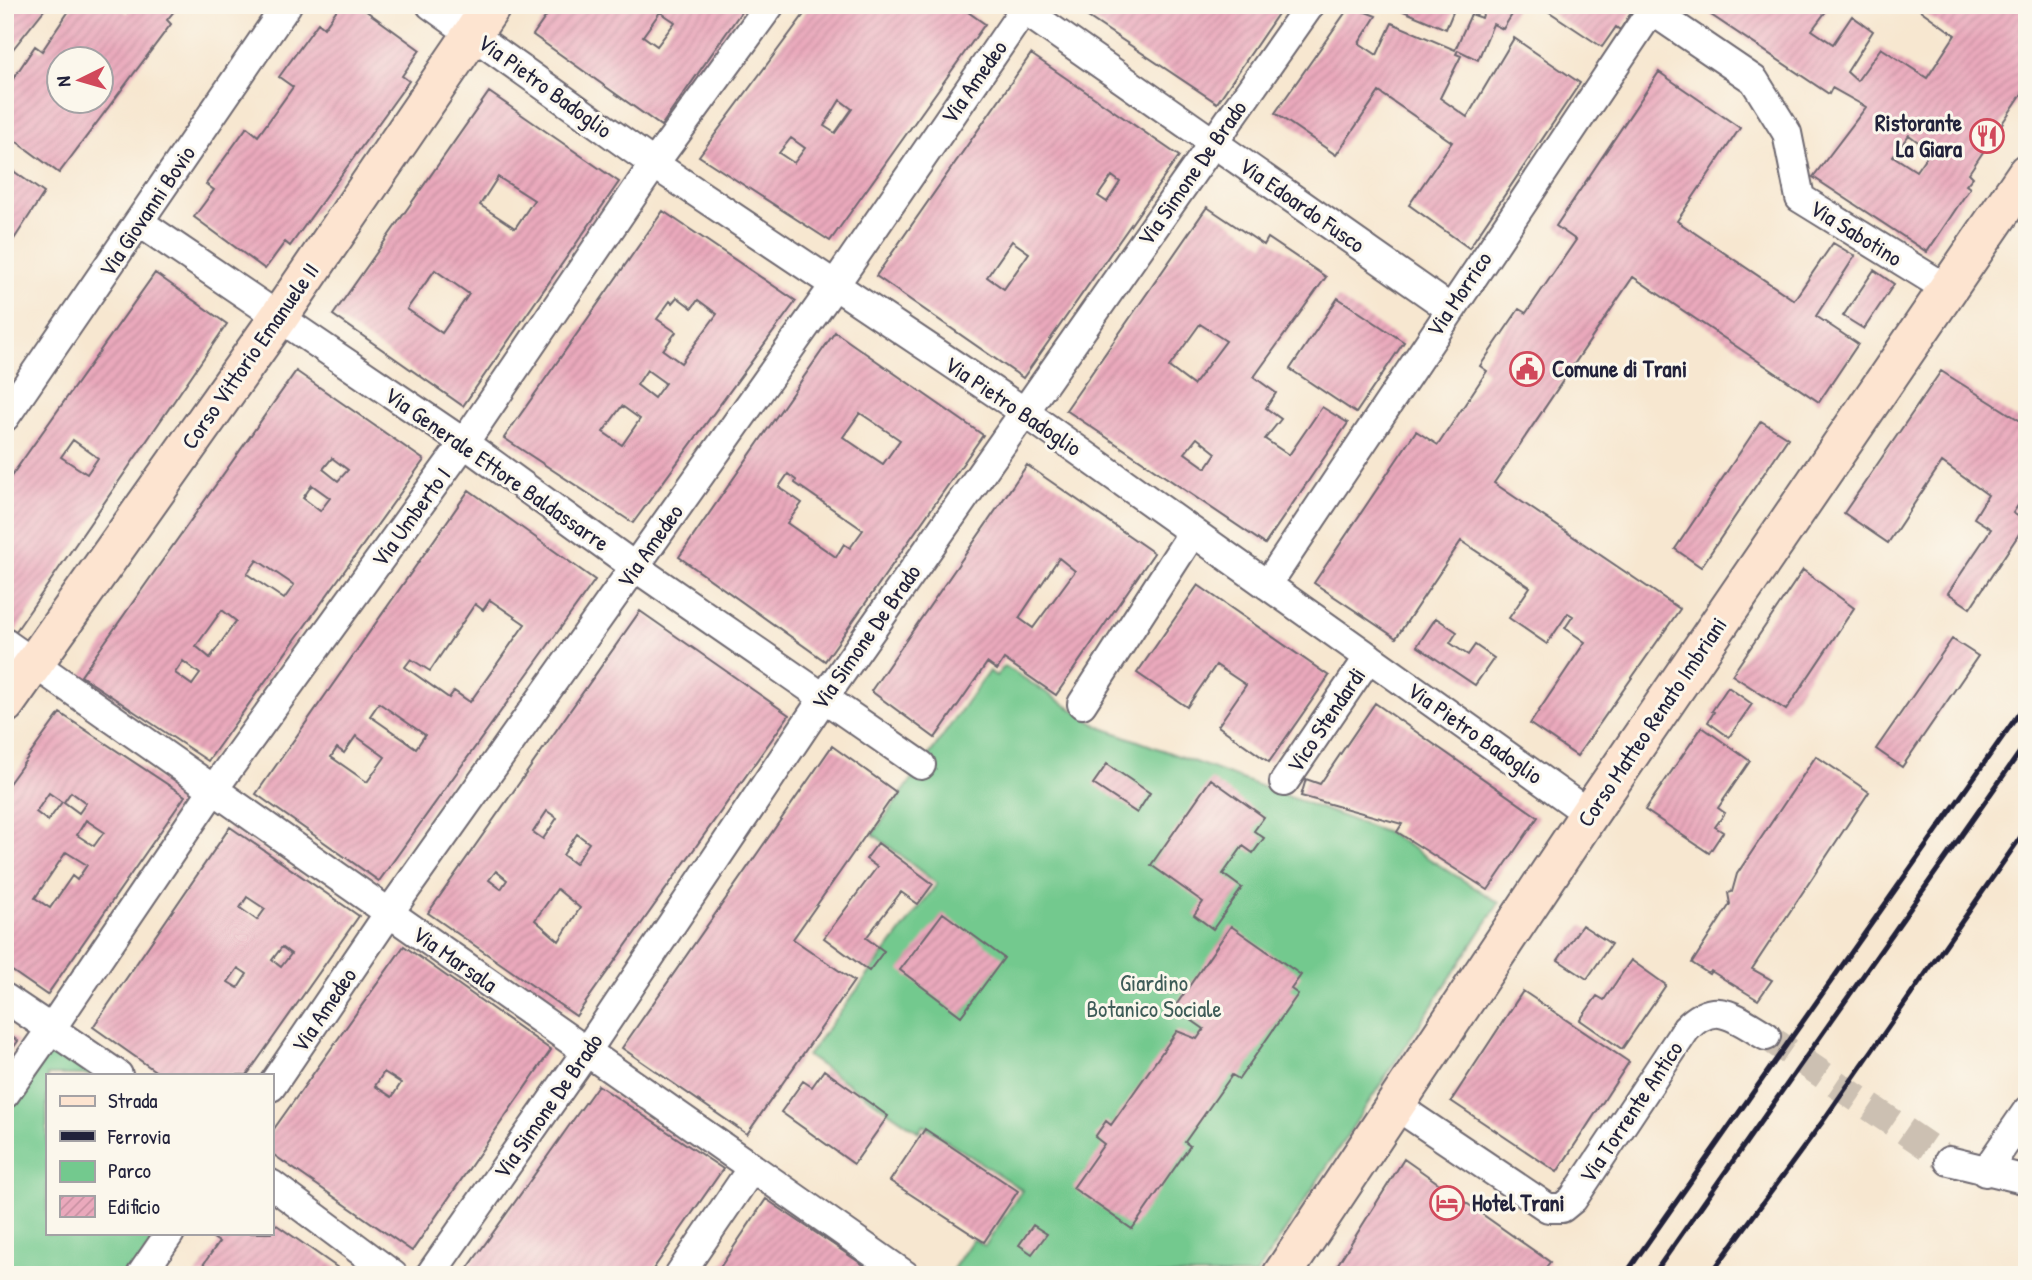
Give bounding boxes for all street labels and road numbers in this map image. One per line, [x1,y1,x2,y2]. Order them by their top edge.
street label: Via Pietro Badoglio [472,26,619,145]
street label: Via Amedeo [933,34,1014,130]
street label: Via Simone De Brado [1130,94,1253,252]
street label: Via Giovanni Bovio [91,139,202,282]
street label: Via Edoardo Fusco [1233,150,1371,259]
street label: Via Sabotino [1804,192,1908,273]
street label: Via Morrico [1419,245,1498,342]
street label: Corso Vittorio Emanuele II [174,256,326,455]
street label: Via Pietro Badoglio [939,348,1088,463]
street label: Via Generale Ettore Baldassarre [379,379,616,558]
street label: Via Umberto I [364,461,457,573]
street label: Via Amedeo [609,498,690,594]
street label: Via Simone De Brado [804,558,927,716]
street label: Corso Matteo Renato Imbriani [1570,611,1733,833]
street label: Vico Stendardi [1279,661,1372,778]
street label: Via Pietro Badoglio [1401,674,1549,791]
street label: Via Marsala [407,918,504,999]
street label: Via Amedeo [284,961,363,1058]
street label: Via Simone De Brado [486,1027,609,1185]
street label: Via Torrente Antico [1572,1035,1690,1189]

